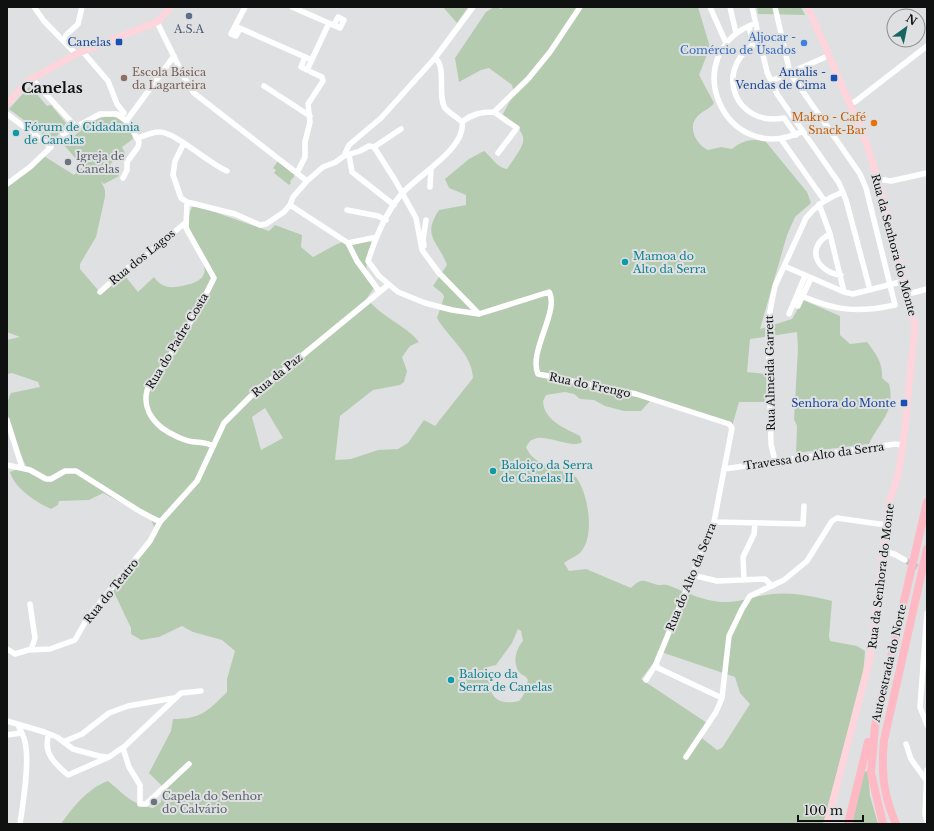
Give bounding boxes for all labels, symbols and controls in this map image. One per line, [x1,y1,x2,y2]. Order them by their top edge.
north arrow [886,8,926,48]
marker: A.S.A [184,11,194,21]
text: N [903,11,920,29]
place label: A.S.A [173,22,204,36]
place label: Aljocar - Comércio de Usados [680,30,796,57]
place label: Canelas [68,35,111,49]
marker: Canelas [114,37,124,47]
marker: Aljocar - Comércio de Usados [799,38,809,48]
place label: Escola Básica da Lagarteira [132,65,207,92]
place label: Antalis - Vendas de Cima [734,65,827,92]
marker: Escola Básica da Lagarteira [119,73,129,83]
marker: Antalis - Vendas de Cima [829,73,839,83]
district label: Canelas [21,78,83,97]
place label: Makro - Café Snack-Bar [792,110,867,137]
marker: Makro - Café Snack-Bar [869,118,879,128]
place label: Fórum de Cidadania de Canelas [24,120,141,147]
marker: Fórum de Cidadania de Canelas [11,128,21,138]
place label: Igreja de Canelas [76,149,125,176]
marker: Igreja de Canelas [63,157,73,167]
street label: Rua da Senhora do Monte [868,172,920,318]
street label: Rua dos Lagos [106,226,178,288]
place label: Mamoa do Alto da Serra [632,249,707,276]
marker: Mamoa do Alto da Serra [620,257,630,267]
street label: Rua do Padre Costa [143,290,212,392]
street label: Rua Almeida Garrett [762,314,778,431]
street label: Rua da Paz [249,350,305,400]
street label: Rua do Frengo [548,370,632,400]
place label: Senhora do Monte [791,396,896,410]
marker: Senhora do Monte [899,398,909,408]
street label: Travessa do Alto da Serra [743,439,886,473]
place label: Baloiço da Serra de Canelas II [501,458,594,485]
marker: Baloiço da Serra de Canelas II [488,466,498,476]
street label: Rua da Senhora do Monte [865,502,897,650]
street label: Rua do Alto da Serra [663,520,719,633]
street label: Rua do Teatro [81,556,141,626]
street label: Autoestrada do Norte [868,603,909,724]
place label: Baloiço da Serra de Canelas [459,667,552,694]
marker: Baloiço da Serra de Canelas [446,675,456,685]
place label: Capela do Senhor do Calvário [162,789,263,816]
marker: Capela do Senhor do Calvário [149,797,159,807]
scale bar [798,797,863,823]
text: 100 m [804,803,843,818]

